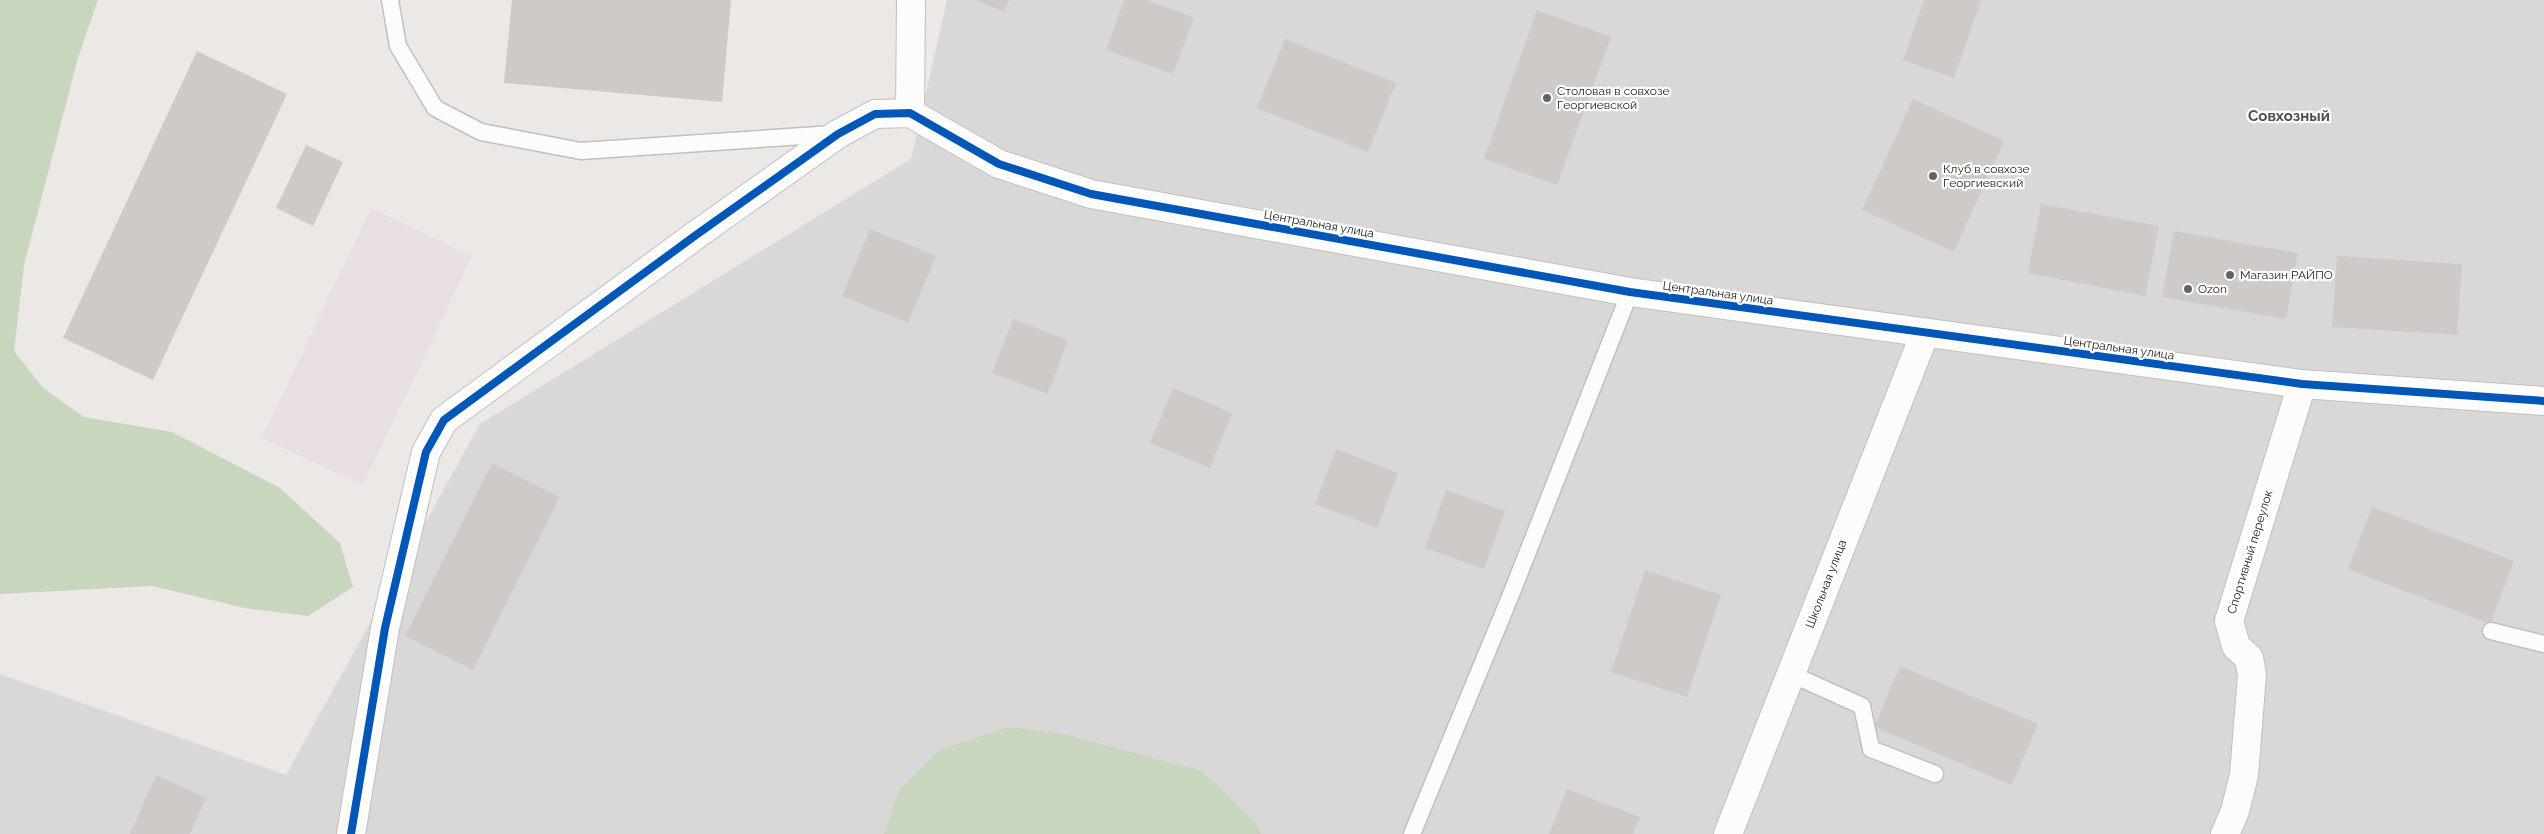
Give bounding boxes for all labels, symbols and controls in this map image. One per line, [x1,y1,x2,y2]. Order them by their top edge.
place label: Столовая в совхозе Георгиевской [1557,84,1670,112]
marker: Столовая в совхозе Георгиевской [1541,92,1553,104]
district label: Совхозный [2248,107,2330,125]
place label: Клуб в совхозе Георгиевский [1943,162,2030,190]
marker: Клуб в совхозе Георгиевский [1927,170,1939,182]
street label: Центральная улица [1263,207,1375,241]
place label: Магазин РАЙПО [2240,268,2333,282]
marker: Магазин РАЙПО [2224,269,2236,281]
street label: Центральная улица [1662,278,1774,308]
place label: Ozon [2198,282,2227,296]
marker: Ozon [2182,283,2194,295]
street label: Центральная улица [2063,333,2175,363]
street label: Спортивный переулок [2224,488,2276,616]
street label: Школьная улица [1803,538,1849,630]

